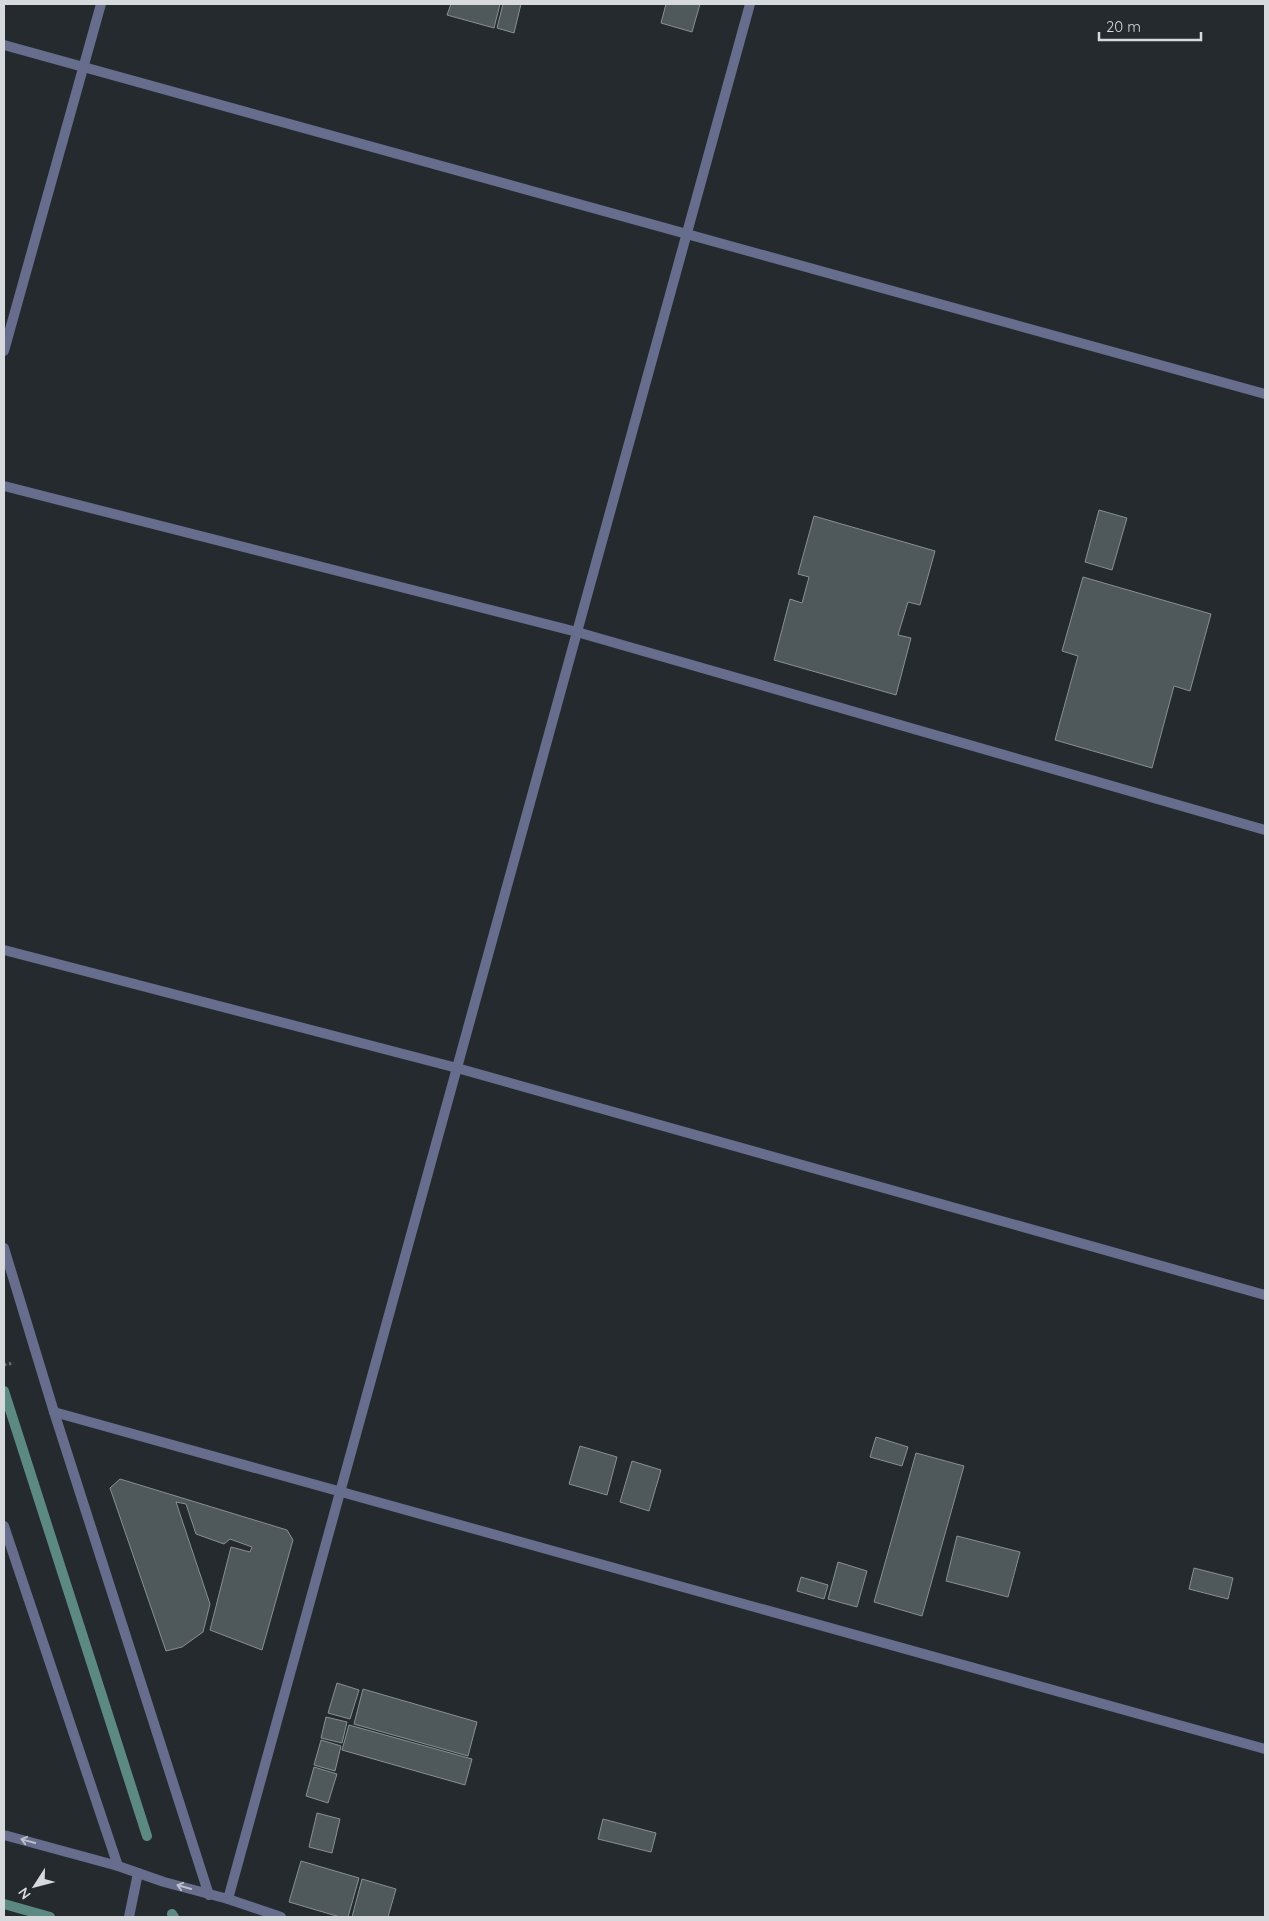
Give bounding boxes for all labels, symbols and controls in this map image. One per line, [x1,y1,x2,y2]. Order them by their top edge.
scale bar [1099,10,1202,42]
text: 20 m [1106,17,1141,36]
one-way arrow [21,1836,37,1846]
north arrow [10,1861,60,1911]
one-way arrow [176,1882,192,1892]
text: N [14,1884,35,1903]

